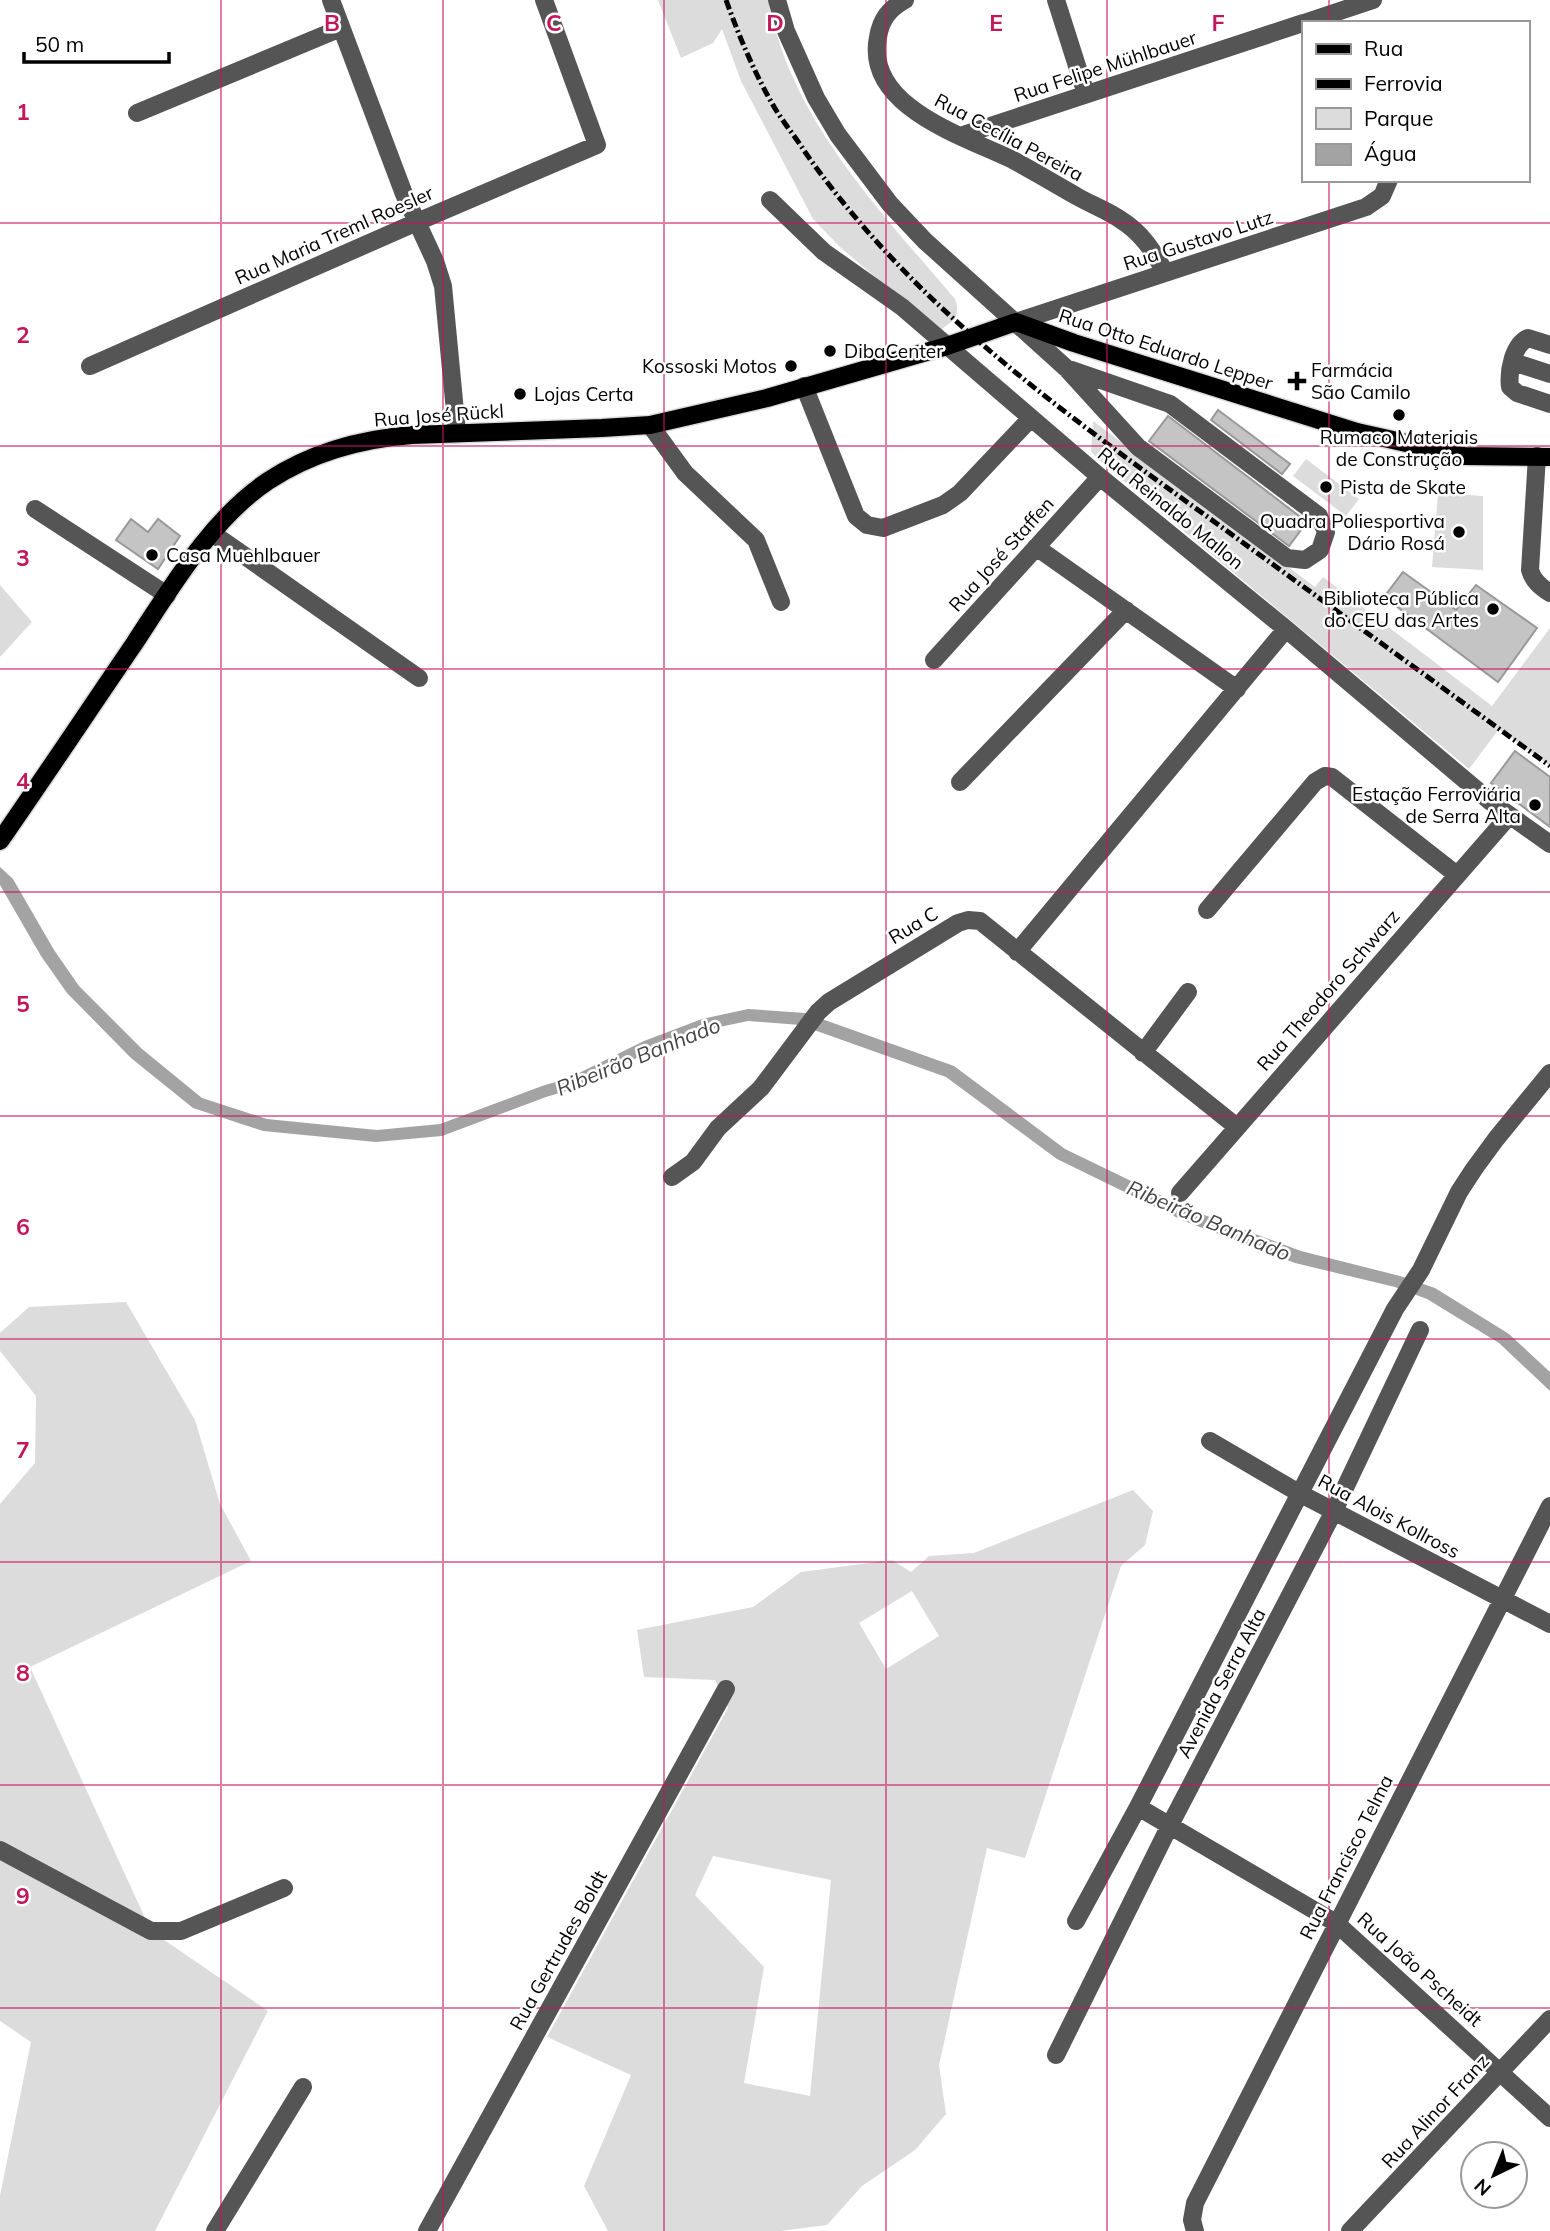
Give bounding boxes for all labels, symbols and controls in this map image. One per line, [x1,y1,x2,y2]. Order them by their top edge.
text: B [324,8,340,37]
text: C [546,8,562,37]
text: D [766,8,784,37]
text: E [989,8,1003,37]
text: F [1211,8,1225,37]
scale bar [24,21,170,65]
legend [1302,21,1529,182]
street label: Rua Felipe Mühlbauer [1011,25,1200,107]
text: 50 m [35,31,84,57]
text: Rua [1364,35,1403,61]
text: Ferrovia [1364,70,1443,96]
street label: Rua Cecília Pereira [931,88,1087,186]
text: 1 [16,97,30,126]
text: Parque [1364,105,1433,131]
text: Água [1364,140,1417,166]
street label: Rua Maria Treml Roesler [231,180,437,290]
street label: Rua Gustavo Lutz [1120,204,1276,276]
street label: Rua Otto Eduardo Lepper [1056,303,1276,395]
text: 2 [16,320,30,349]
place label: DibaCenter [844,339,943,363]
marker: DibaCenter [822,343,838,359]
place label: Kossoski Motos [642,354,777,378]
marker: Kossoski Motos [783,358,799,374]
place label: Farmácia São Camilo [1311,358,1411,404]
marker: Farmácia São Camilo [1289,373,1305,389]
place label: Lojas Certa [534,382,634,406]
marker: Lojas Certa [512,386,528,402]
street label: Rua José Rückl [373,398,505,432]
marker: Rumaco Materiais de Construção [1391,407,1407,423]
place label: Rumaco Materiais de Construção [1320,425,1478,471]
street label: Rua Reinaldo Mallon [1093,442,1249,574]
place label: Pista de Skate [1340,475,1466,499]
marker: Pista de Skate [1318,479,1334,495]
street label: Rua José Staffen [943,492,1059,616]
place label: Quadra Poliesportiva Dário Rosá [1260,509,1445,555]
marker: Quadra Poliesportiva Dário Rosá [1451,524,1467,540]
text: 3 [16,543,30,572]
place label: Casa Muehlbauer [166,543,320,567]
marker: Casa Muehlbauer [144,547,160,563]
place label: Biblioteca Pública do CEU das Artes [1323,586,1479,632]
marker: Biblioteca Pública do CEU das Artes [1485,601,1501,617]
text: 4 [16,766,30,795]
place label: Estação Ferroviária de Serra Alta [1352,782,1521,828]
marker: Estação Ferroviária de Serra Alta [1527,797,1543,813]
street label: Rua C [884,901,942,949]
street label: Rua Theodoro Schwarz [1251,904,1405,1076]
text: 5 [16,989,30,1018]
water label: Ribeirão Banhado [552,1011,724,1101]
water label: Ribeirão Banhado [1123,1174,1295,1266]
text: 6 [16,1212,30,1241]
text: 7 [16,1435,30,1464]
street label: Rua Alois Kollross [1314,1469,1464,1563]
street label: Avenida Serra Alta [1171,1604,1271,1762]
text: 8 [16,1658,30,1687]
street label: Rua Francisco Telma [1294,1771,1398,1943]
street label: Rua Gertrudes Boldt [504,1866,612,2034]
text: 9 [16,1881,30,1910]
street label: Rua João Pscheidt [1353,1907,1488,2032]
street label: Rua Alinor Franz [1376,2049,1494,2173]
north arrow [1459,2140,1529,2210]
text: N [1469,2174,1496,2201]

